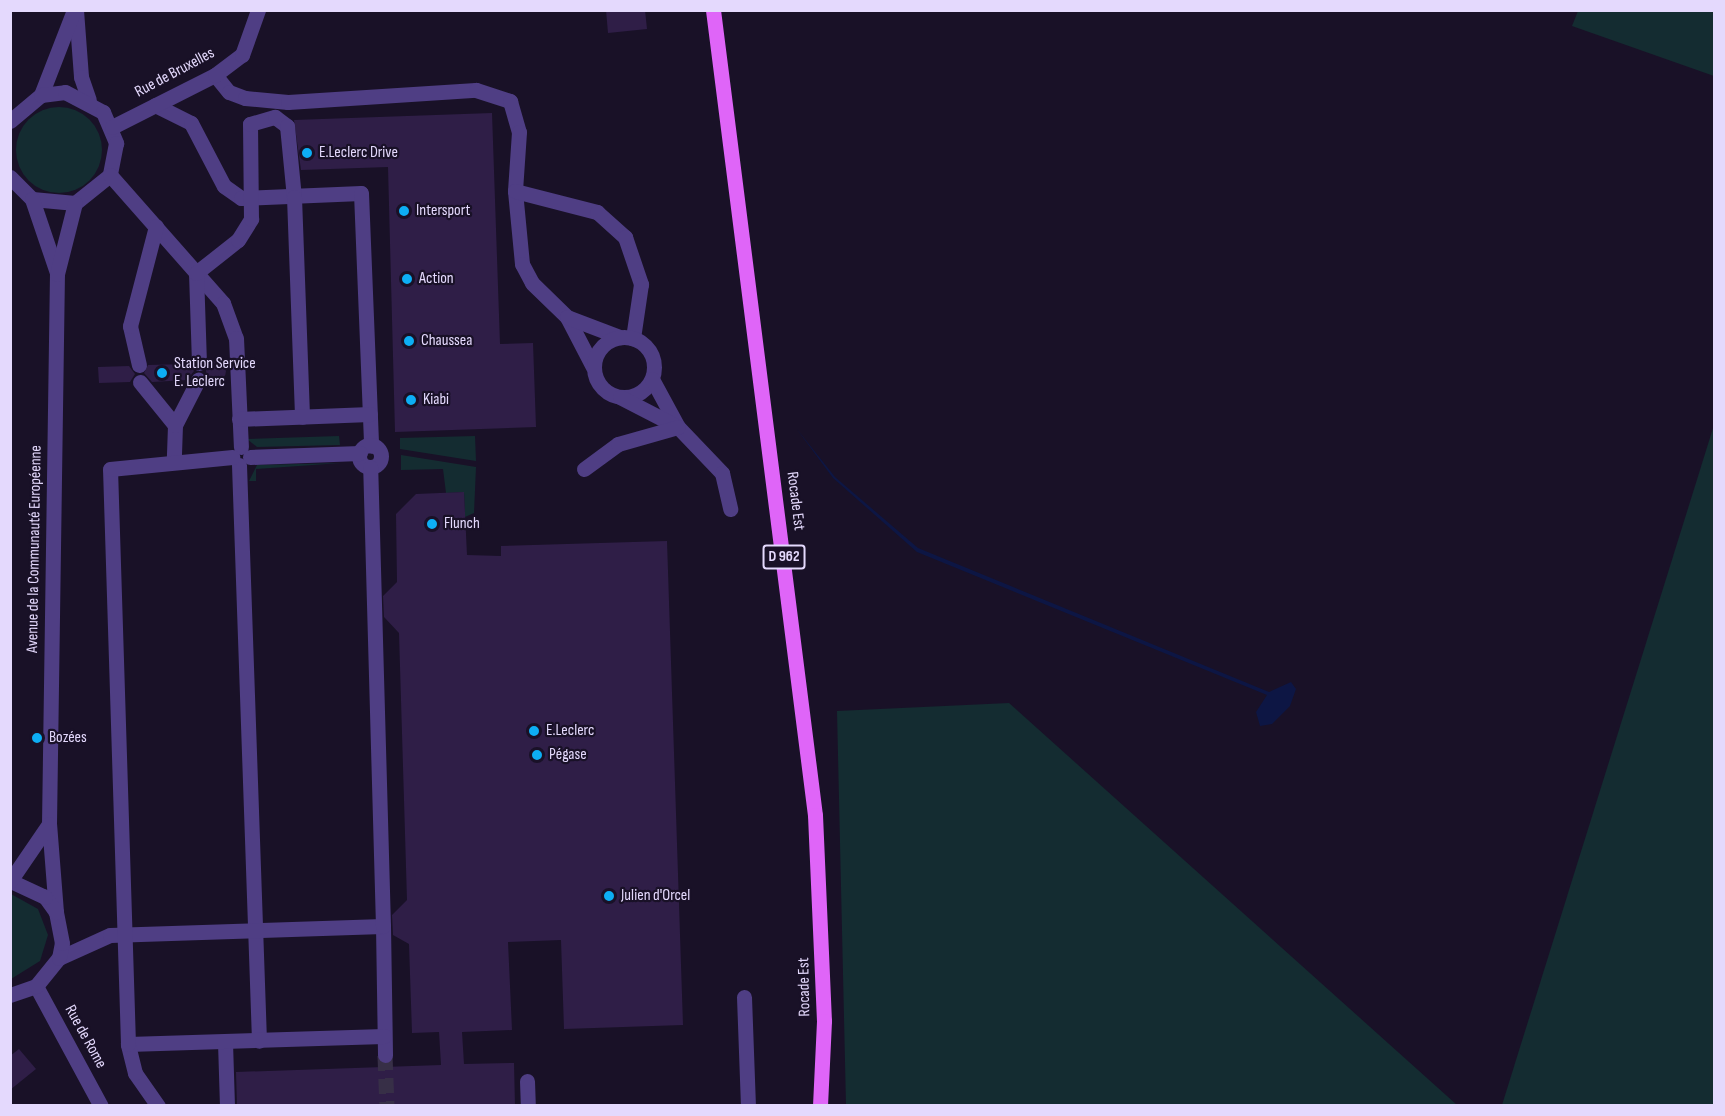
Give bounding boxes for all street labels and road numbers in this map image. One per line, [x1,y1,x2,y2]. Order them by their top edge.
street label: Rue de Bruxelles [132,44,218,102]
street label: Avenue de la Communauté Européenne [24,445,46,653]
street label: Rocade Est [782,471,808,531]
road number: D 962 [762,545,806,569]
street label: Rocade Est [795,957,815,1017]
street label: Rue de Rome [60,1002,110,1072]

